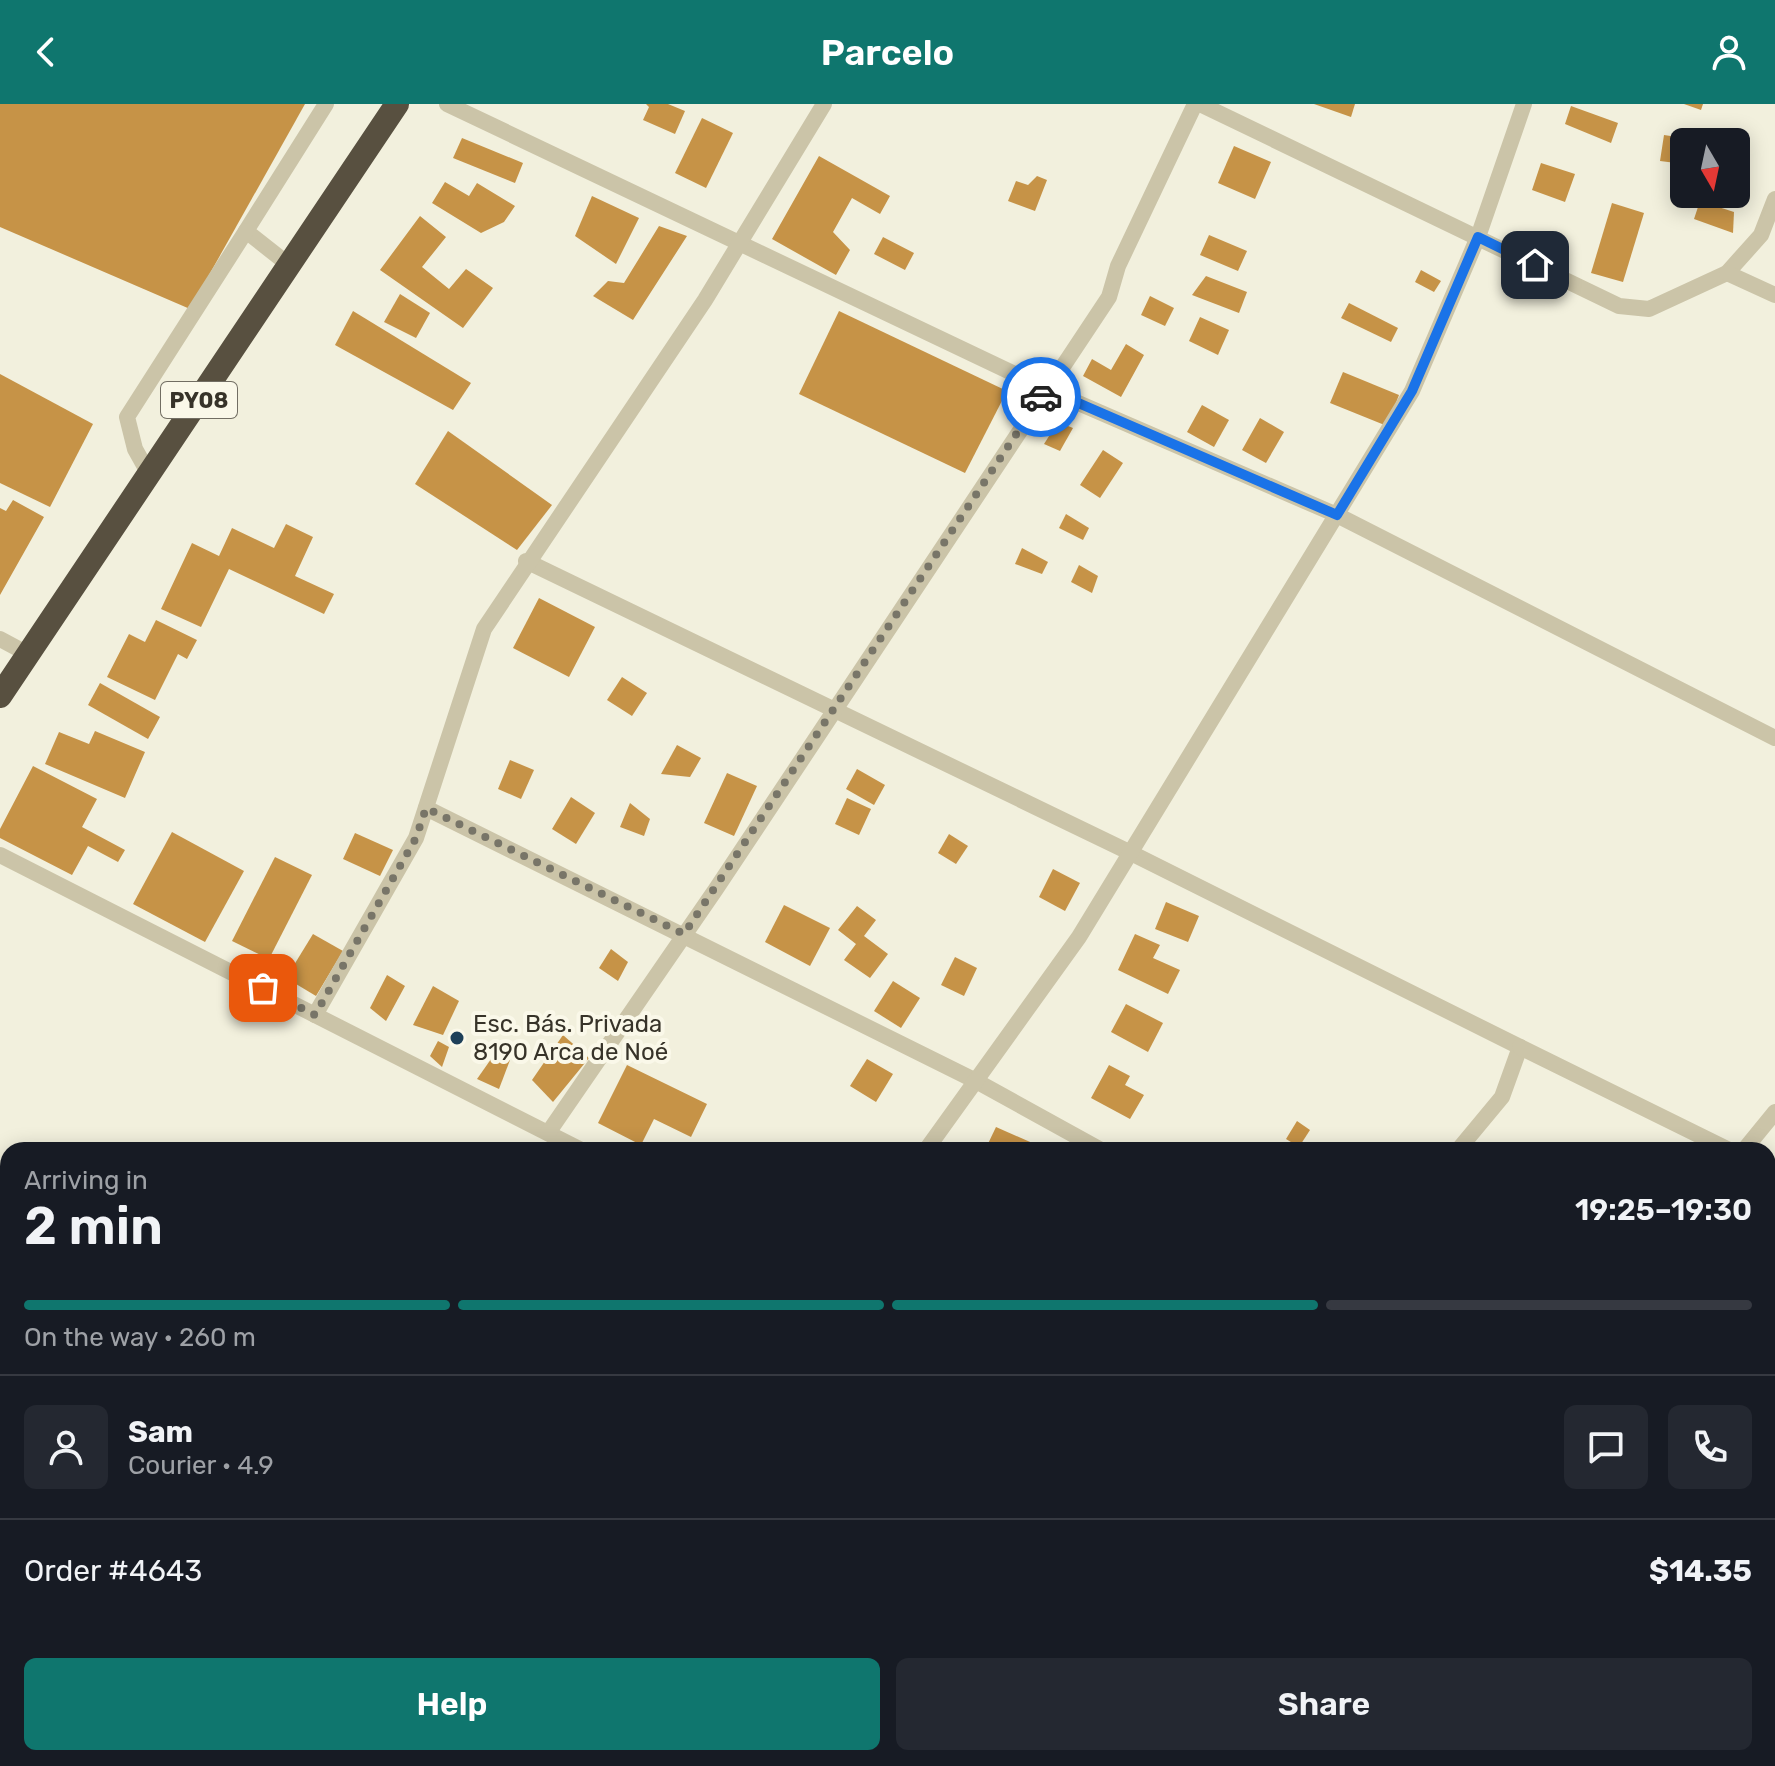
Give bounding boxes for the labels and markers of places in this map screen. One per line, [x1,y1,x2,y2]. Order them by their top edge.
pin [1501,231,1569,299]
pin [229,954,297,1022]
place label: Esc. Bás. Privada 8190 Arca de Noé [473,1010,668,1066]
marker: Esc. Bás. Privada 8190 Arca de Noé [448,1029,466,1047]

